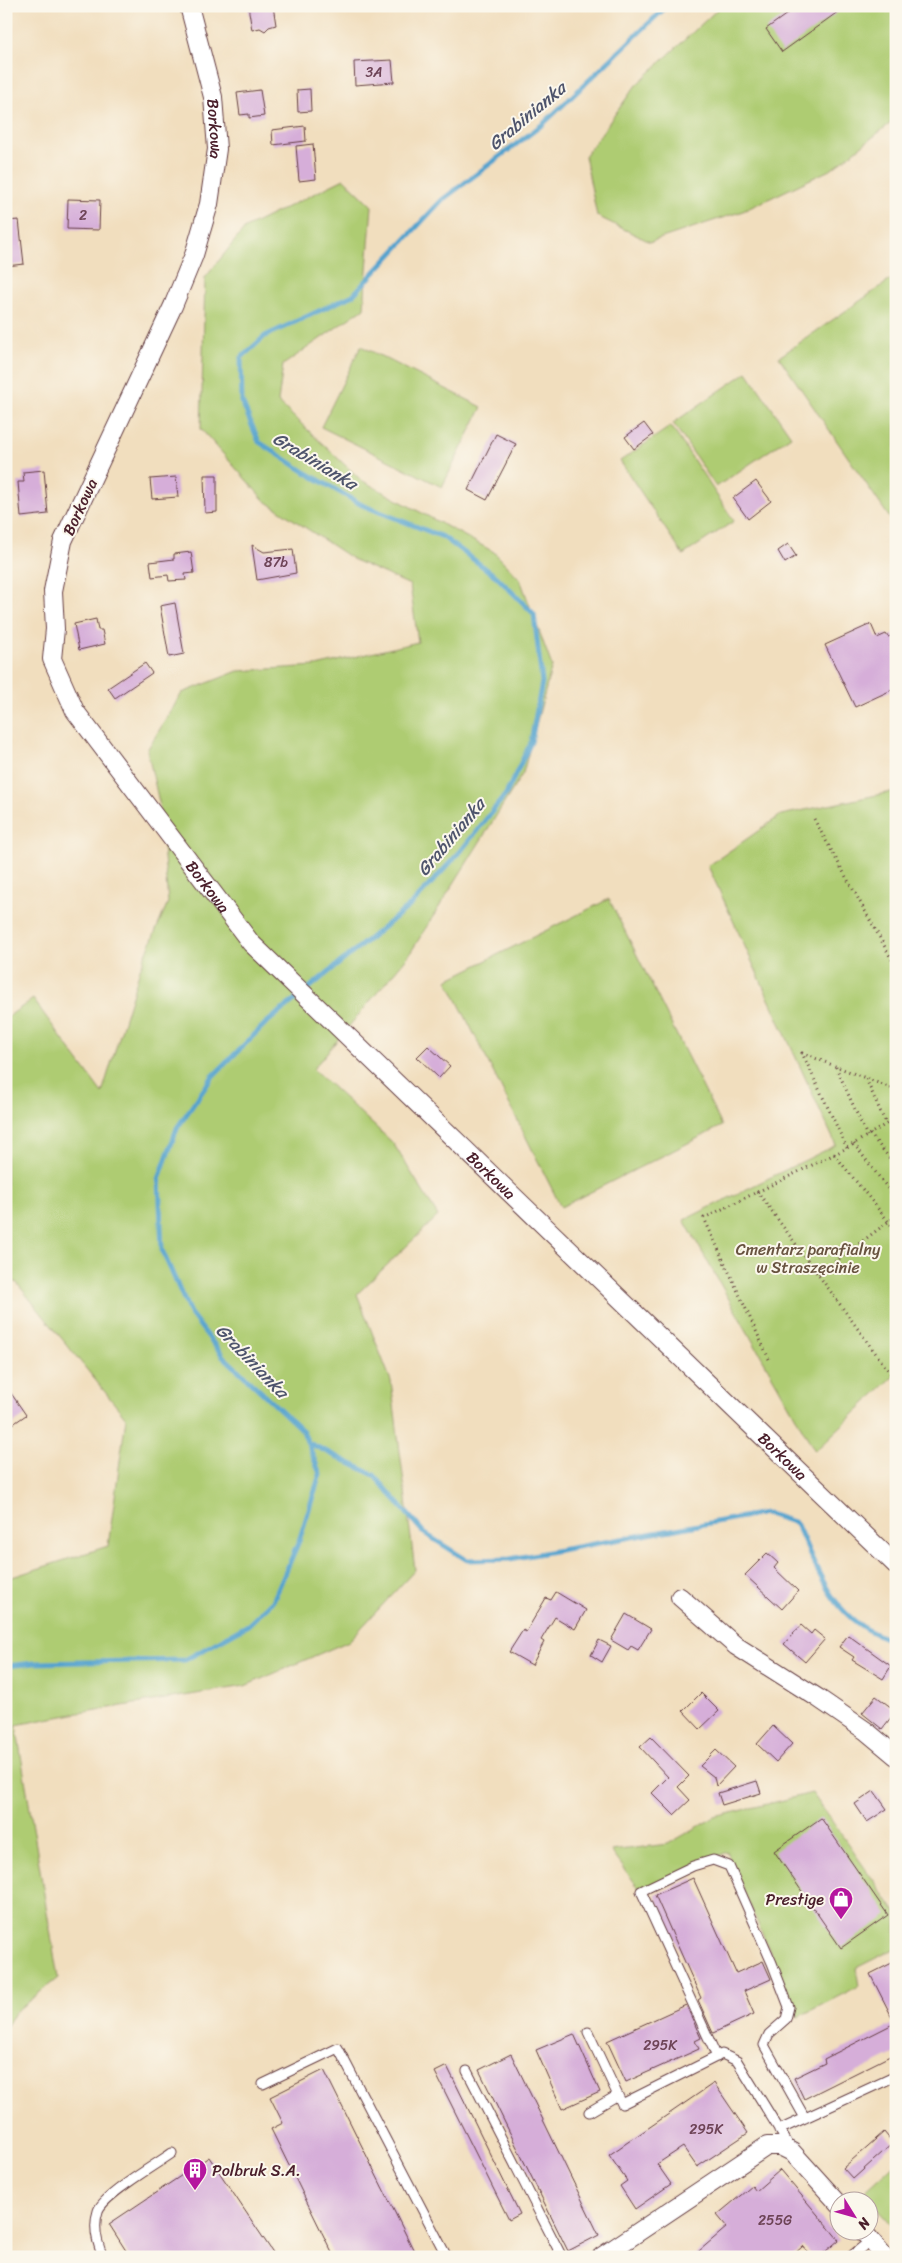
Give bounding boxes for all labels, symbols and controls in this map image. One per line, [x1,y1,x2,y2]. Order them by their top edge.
house number: 3A [366,60,382,85]
water label: Grabinianka [481,72,575,159]
street label: Borkowa [199,97,232,161]
house number: 2 [79,203,87,228]
water label: Grabinianka [266,423,365,500]
street label: Borkowa [54,473,106,541]
house number: 87b [264,550,288,575]
water label: Grabinianka [408,789,495,883]
street label: Borkowa [178,854,238,919]
street label: Borkowa [460,1143,523,1206]
park label: Cmentarz parafialny w Straszęcinie [736,1235,881,1282]
water label: Grabinianka [208,1316,298,1407]
street label: Borkowa [751,1425,815,1488]
place label: Prestige [765,1885,824,1914]
shop icon: Prestige [828,1886,854,1920]
house number: 295K [643,2033,678,2058]
house number: 295K [689,2117,724,2142]
place label: Polbruk S.A. [212,2156,301,2185]
building icon: Polbruk S.A. [182,2157,208,2191]
north arrow [830,2190,880,2240]
house number: 255G [758,2208,792,2233]
text: N [851,2211,877,2235]

